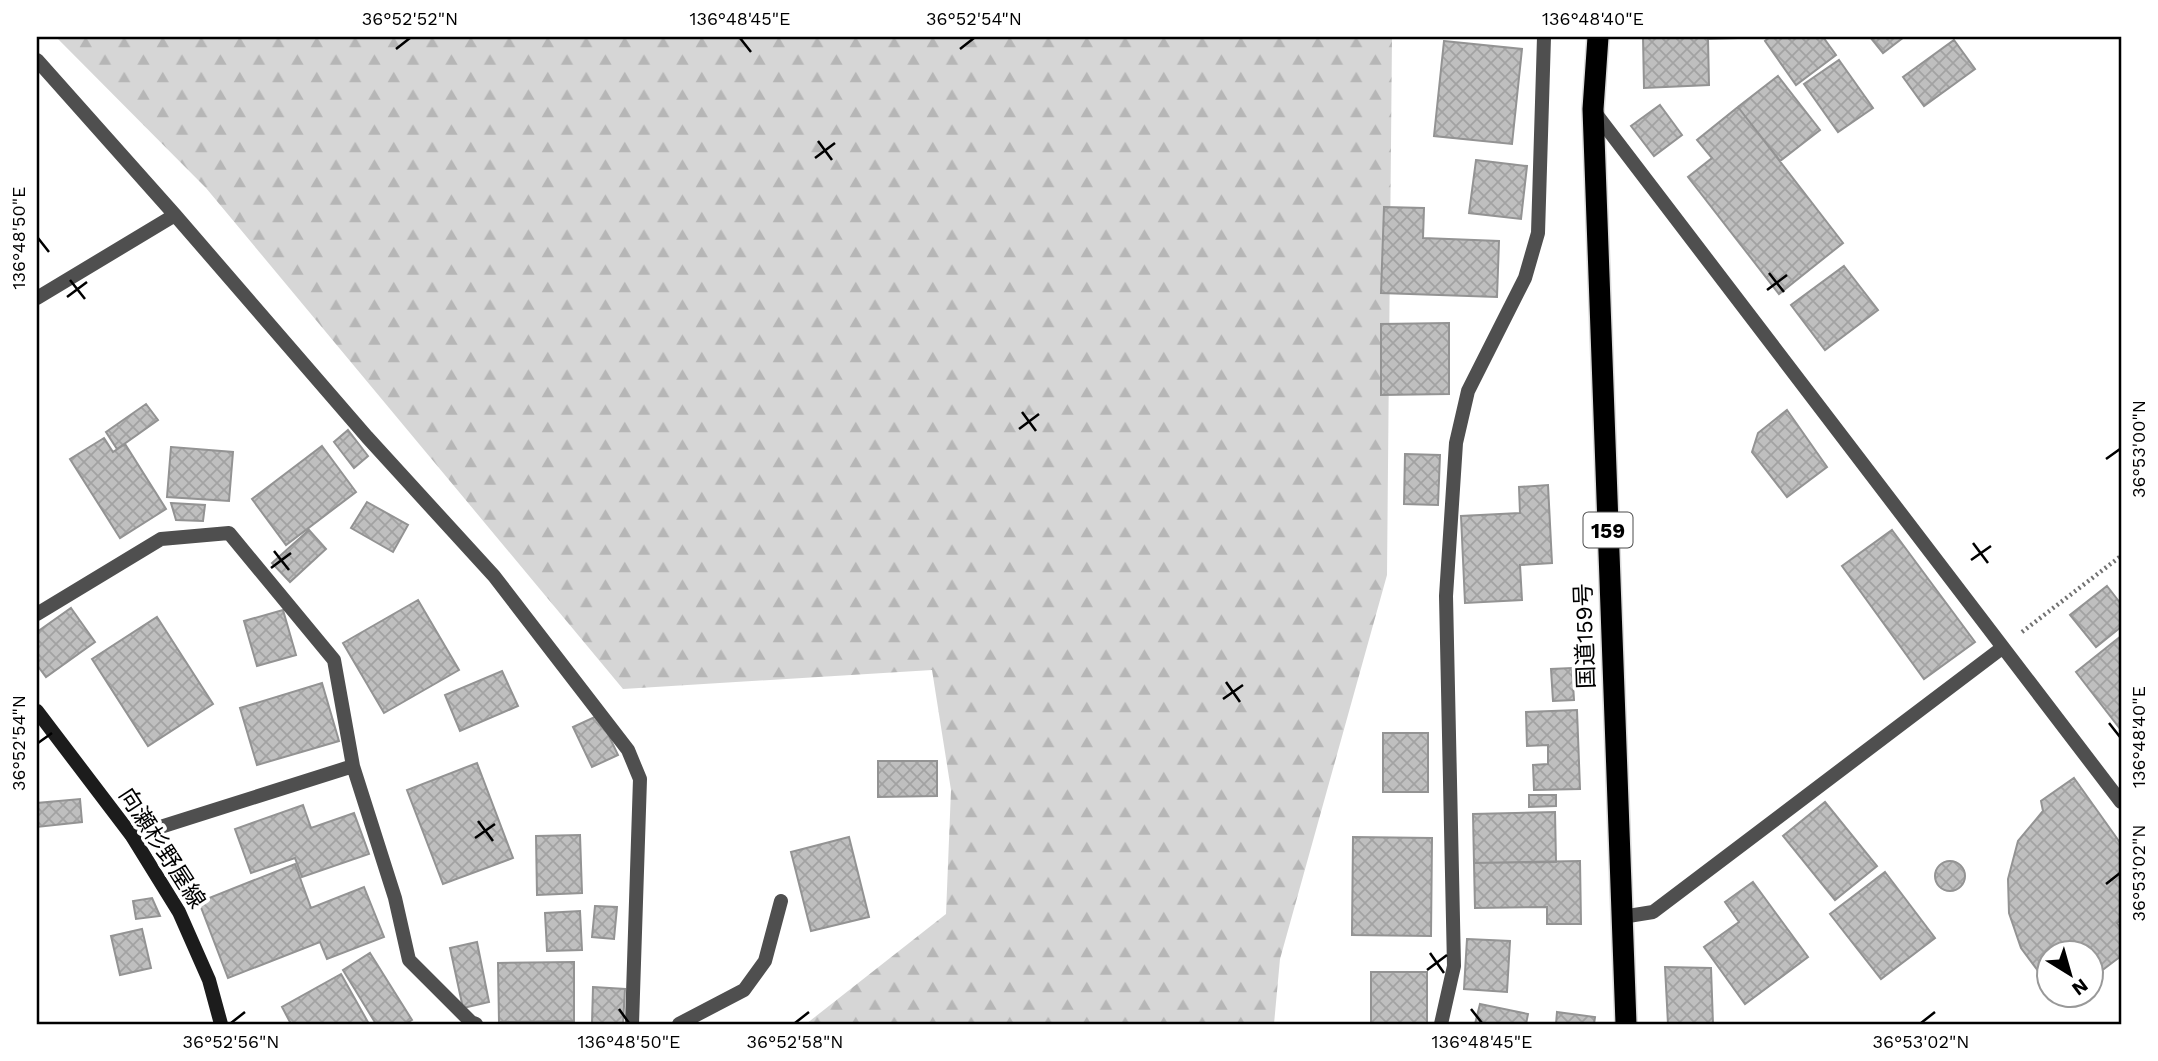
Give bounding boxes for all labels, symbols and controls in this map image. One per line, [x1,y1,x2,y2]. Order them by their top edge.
text: 36°52'52"N [362,8,458,29]
text: 136°48'45"E [689,8,791,29]
text: 36°52'54"N [926,8,1022,29]
text: 136°48'40"E [1542,8,1644,29]
text: 136°48'50"E [8,187,29,290]
text: 36°53'00"N [2128,400,2149,498]
road number: 159 [1584,512,1632,548]
street label: 国道159号 [1570,583,1600,689]
text: 136°48'40"E [2128,686,2149,788]
text: 36°52'54"N [8,695,29,791]
street label: 向瀬杉野屋線 [113,783,211,913]
text: 36°53'02"N [2128,824,2149,922]
north arrow [2036,939,2106,1009]
text: N [2067,974,2092,1001]
text: 36°52'56"N [183,1031,279,1052]
text: 136°48'50"E [578,1031,681,1052]
text: 36°52'58"N [747,1031,843,1052]
text: 136°48'45"E [1431,1031,1533,1052]
text: 36°53'02"N [1872,1031,1970,1052]

